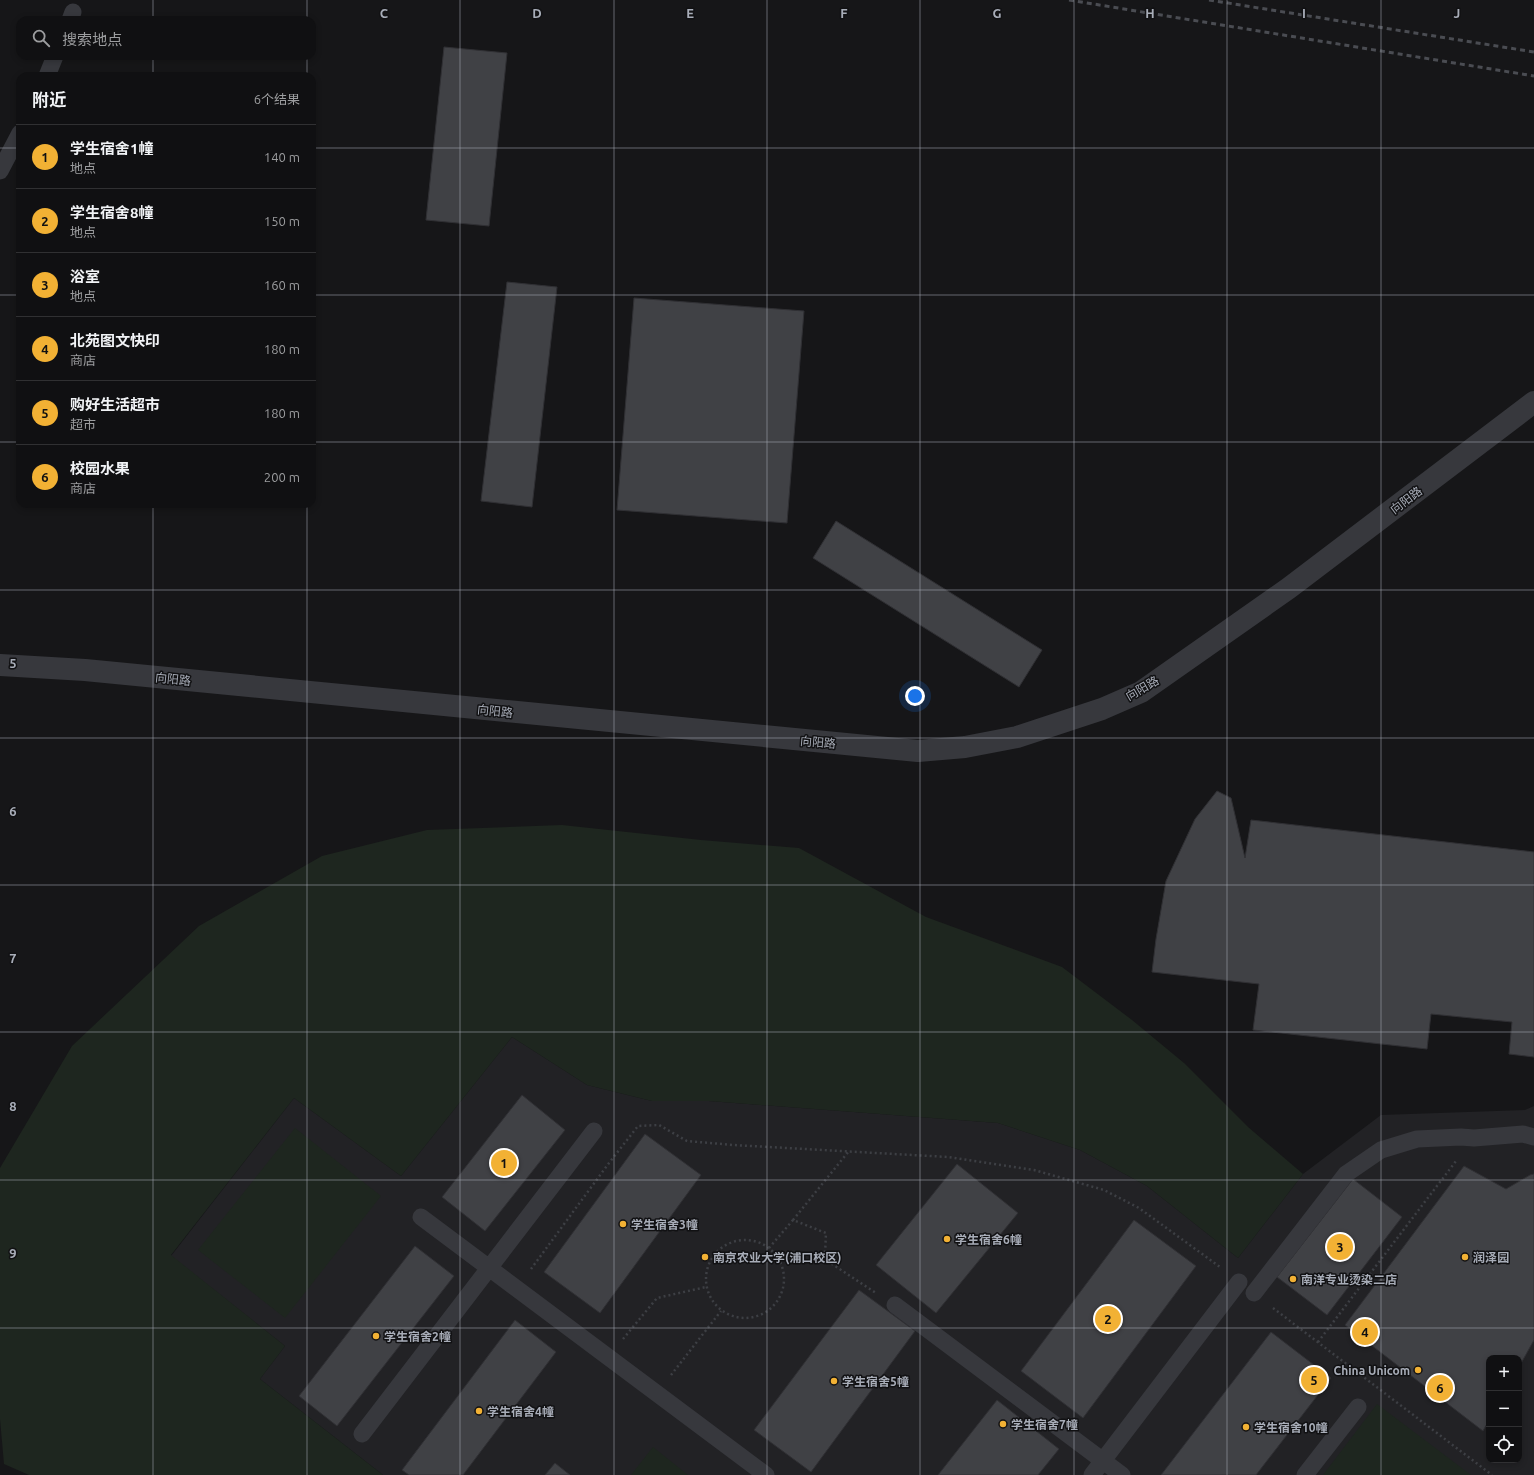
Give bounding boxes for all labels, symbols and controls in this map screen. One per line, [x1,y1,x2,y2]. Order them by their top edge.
text: C [380,6,389,20]
text: D [532,6,542,20]
text: E [686,6,694,20]
text: F [840,6,848,20]
text: G [993,6,1002,20]
text: H [1145,6,1155,20]
text: I [1302,6,1306,20]
text: J [1454,6,1460,20]
search box [16,16,316,60]
icon: search [30,27,52,49]
text: 搜索地点 [62,31,122,48]
text: 附近 [32,90,66,109]
text: 6个结果 [254,92,300,106]
text: 学生宿舍1幢 [70,140,153,157]
text: 1 [41,150,49,164]
text: 140 m [264,150,300,164]
text: 地点 [70,161,96,175]
text: 学生宿舍8幢 [70,204,153,221]
text: 2 [41,214,49,228]
text: 150 m [264,214,300,228]
text: 地点 [70,225,96,239]
text: 浴室 [70,268,100,285]
text: 3 [41,278,49,292]
text: 160 m [264,278,300,292]
text: 地点 [70,289,96,303]
text: 北苑图文快印 [70,332,160,349]
text: 4 [41,342,49,356]
text: 180 m [264,342,300,356]
text: 商店 [70,353,96,367]
text: 购好生活超市 [70,396,160,413]
text: 5 [41,406,49,420]
text: 180 m [264,406,300,420]
text: 超市 [70,417,96,431]
text: 校园水果 [70,460,130,477]
text: 6 [41,470,49,484]
text: 200 m [264,470,300,484]
text: 商店 [70,481,96,495]
street label: 向阳路 [1388,484,1424,516]
text: 5 [9,656,17,670]
street label: 向阳路 [154,671,192,687]
street label: 向阳路 [1123,673,1161,703]
your location [905,686,925,706]
street label: 向阳路 [476,703,514,719]
street label: 向阳路 [799,734,837,750]
text: 6 [9,804,17,818]
text: 7 [9,951,17,965]
text: 8 [9,1099,17,1113]
pin: 1 [491,1148,517,1178]
place label: 学生宿舍3幢 [631,1218,698,1231]
marker: 学生宿舍3幢 [618,1219,628,1229]
pin: 3 [1327,1232,1353,1262]
place label: 学生宿舍6幢 [955,1233,1022,1246]
marker: 学生宿舍6幢 [942,1234,952,1244]
text: 9 [9,1246,17,1260]
place label: 南京农业大学(浦口校区) [713,1251,841,1265]
place label: 润泽园 [1473,1251,1509,1264]
marker: 南京农业大学(浦口校区) [700,1252,710,1262]
marker: 润泽园 [1460,1252,1470,1262]
place label: 南洋专业烫染二店 [1301,1273,1397,1286]
marker: 南洋专业烫染二店 [1288,1274,1298,1284]
pin: 2 [1095,1304,1121,1334]
pin: 4 [1352,1317,1378,1347]
place label: 学生宿舍2幢 [384,1330,451,1343]
marker: 学生宿舍2幢 [371,1331,381,1341]
map controls [1486,1355,1522,1463]
button: + [1486,1355,1522,1391]
place label: China Unicom [1334,1364,1410,1377]
pin: 5 [1301,1365,1327,1395]
marker: China Unicom [1413,1365,1423,1375]
pin: 6 [1427,1373,1453,1403]
place label: 学生宿舍5幢 [842,1375,909,1388]
marker: 学生宿舍5幢 [829,1376,839,1386]
button: − [1486,1391,1522,1427]
place label: 学生宿舍4幢 [487,1405,554,1418]
marker: 学生宿舍4幢 [474,1406,484,1416]
place label: 学生宿舍7幢 [1011,1418,1078,1431]
marker: 学生宿舍7幢 [998,1419,1008,1429]
place label: 学生宿舍10幢 [1254,1421,1328,1434]
marker: 学生宿舍10幢 [1241,1422,1251,1432]
button: locate [1486,1427,1522,1463]

